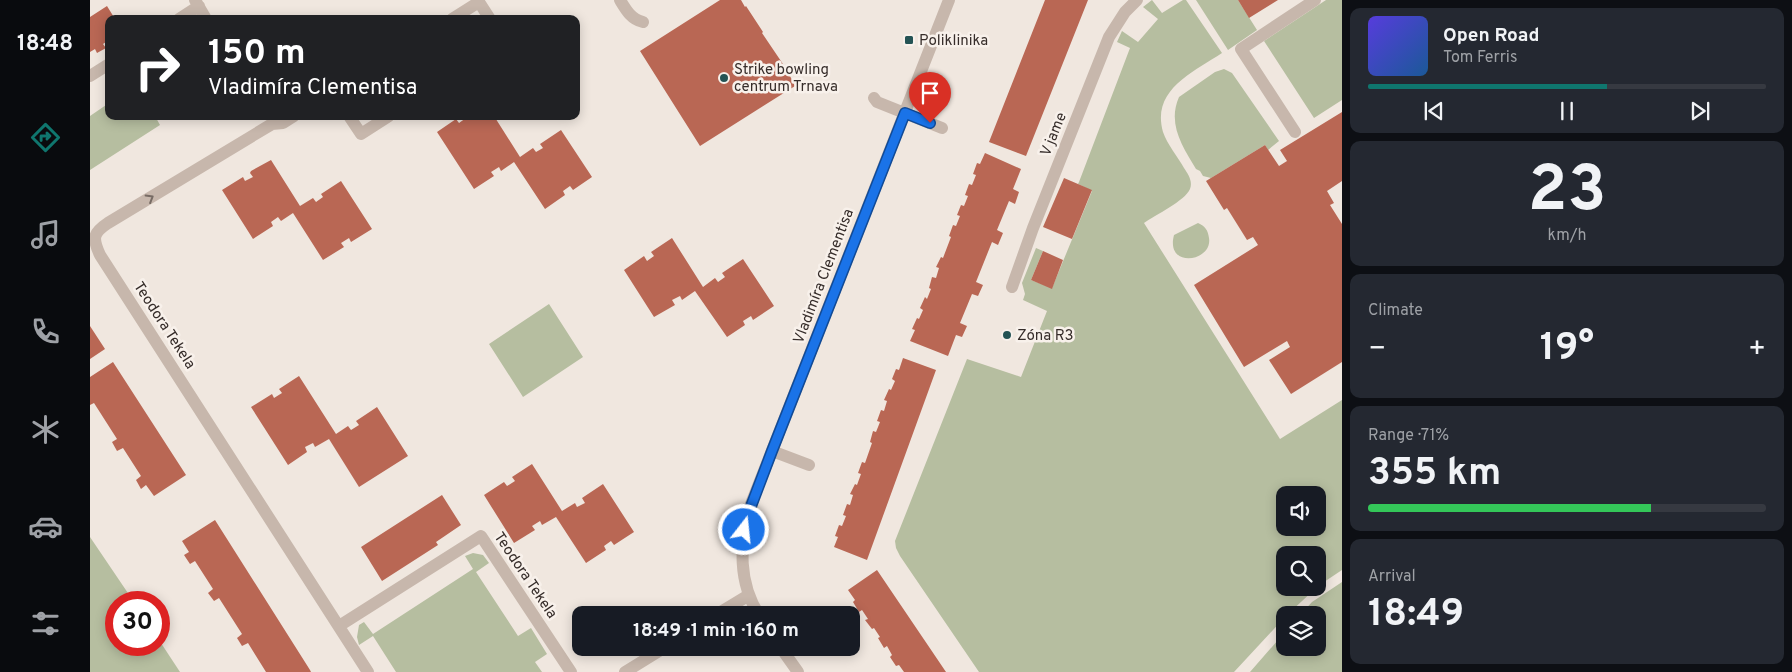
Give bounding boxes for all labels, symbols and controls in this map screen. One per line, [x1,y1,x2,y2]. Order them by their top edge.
text: Open Road [1443,24,1539,48]
text: 18:48 [17,31,73,58]
text: 150 m [208,32,306,76]
place label: Poliklinika [919,32,988,51]
marker: Poliklinika [903,34,915,46]
icon: right [125,35,190,100]
text: Tom Ferris [1443,48,1517,68]
place label: Strike bowling centrum Trnava [734,61,838,97]
marker: Strike bowling centrum Trnava [718,72,730,84]
pin [909,72,951,123]
text: Vladimíra Clementisa [208,75,417,102]
icon: arrive [916,79,944,107]
icon: previous [1420,97,1448,125]
icon: pause [1553,97,1581,125]
icon: next [1686,97,1714,125]
street label: V jame [1037,110,1072,159]
icon: directions [28,120,63,155]
text: 23 [1528,152,1606,234]
one-way arrow [145,194,154,204]
street label: Vladimíra Clementisa [790,207,859,347]
icon: music [28,217,63,252]
text: km/h [1548,226,1586,246]
street label: Teodora Tekela [128,279,199,373]
text: Climate [1368,301,1423,321]
icon: phone [28,314,63,349]
text: 19° [1540,325,1594,374]
place label: Zóna R3 [1017,327,1073,346]
marker: Zóna R3 [1001,329,1013,341]
text: − [1368,332,1386,368]
text: + [1748,332,1766,368]
icon: climate [28,412,63,447]
text: Range · 71% [1368,426,1449,446]
text: 355 km [1368,450,1501,499]
map controls [1276,486,1326,656]
button: sound [1276,486,1326,536]
position arrow [717,503,769,555]
icon: car [28,509,63,544]
street label: Teodora Tekela [489,529,561,623]
button: search [1276,546,1326,596]
text: Arrival [1368,567,1416,587]
speed limit sign: 30 [105,591,170,656]
text: 18:49 [1368,591,1464,640]
icon: filters [28,606,63,641]
button: layers [1276,606,1326,656]
text: 18:49 · 1 min · 160 m [633,619,799,643]

